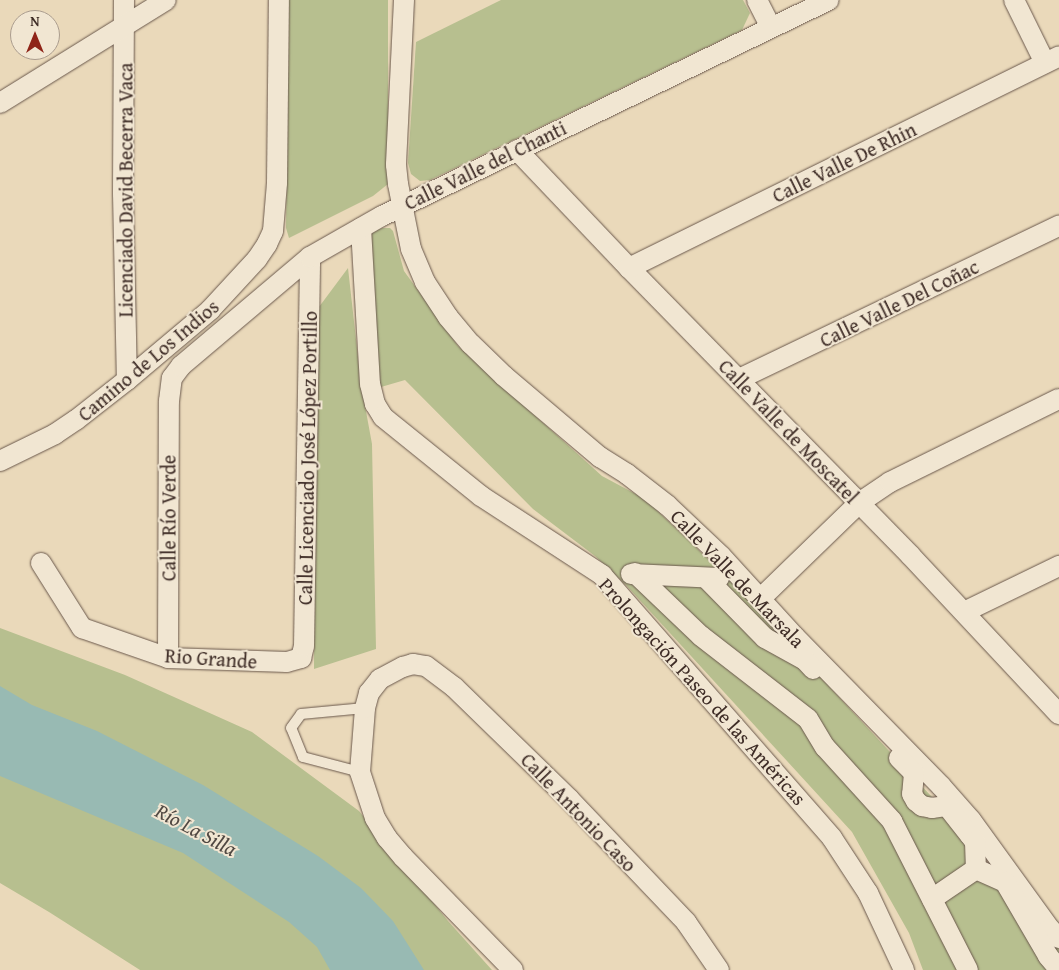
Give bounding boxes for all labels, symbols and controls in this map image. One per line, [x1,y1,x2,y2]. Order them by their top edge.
north arrow [10,10,60,60]
text: N [30,11,40,31]
street label: Licenciado David Becerra Vaca [113,63,137,317]
street label: Calle Valle del Chanti [400,115,570,215]
street label: Calle Valle De Rhin [768,117,920,207]
street label: Calle Valle Del Coñac [816,254,982,352]
street label: Camino de Los Indios [73,294,223,426]
street label: Calle Licenciado José López Portillo [292,311,322,605]
street label: Calle Valle de Moscatel [714,354,864,508]
street label: Calle Río Verde [156,455,180,581]
street label: Calle Valle de Marsala [666,504,810,652]
street label: Prolongación Paseo de las Américas [594,572,812,810]
street label: Rio Grande [164,643,258,673]
street label: Calle Antonio Caso [516,748,642,876]
water label: Río La Silla [151,798,241,862]

